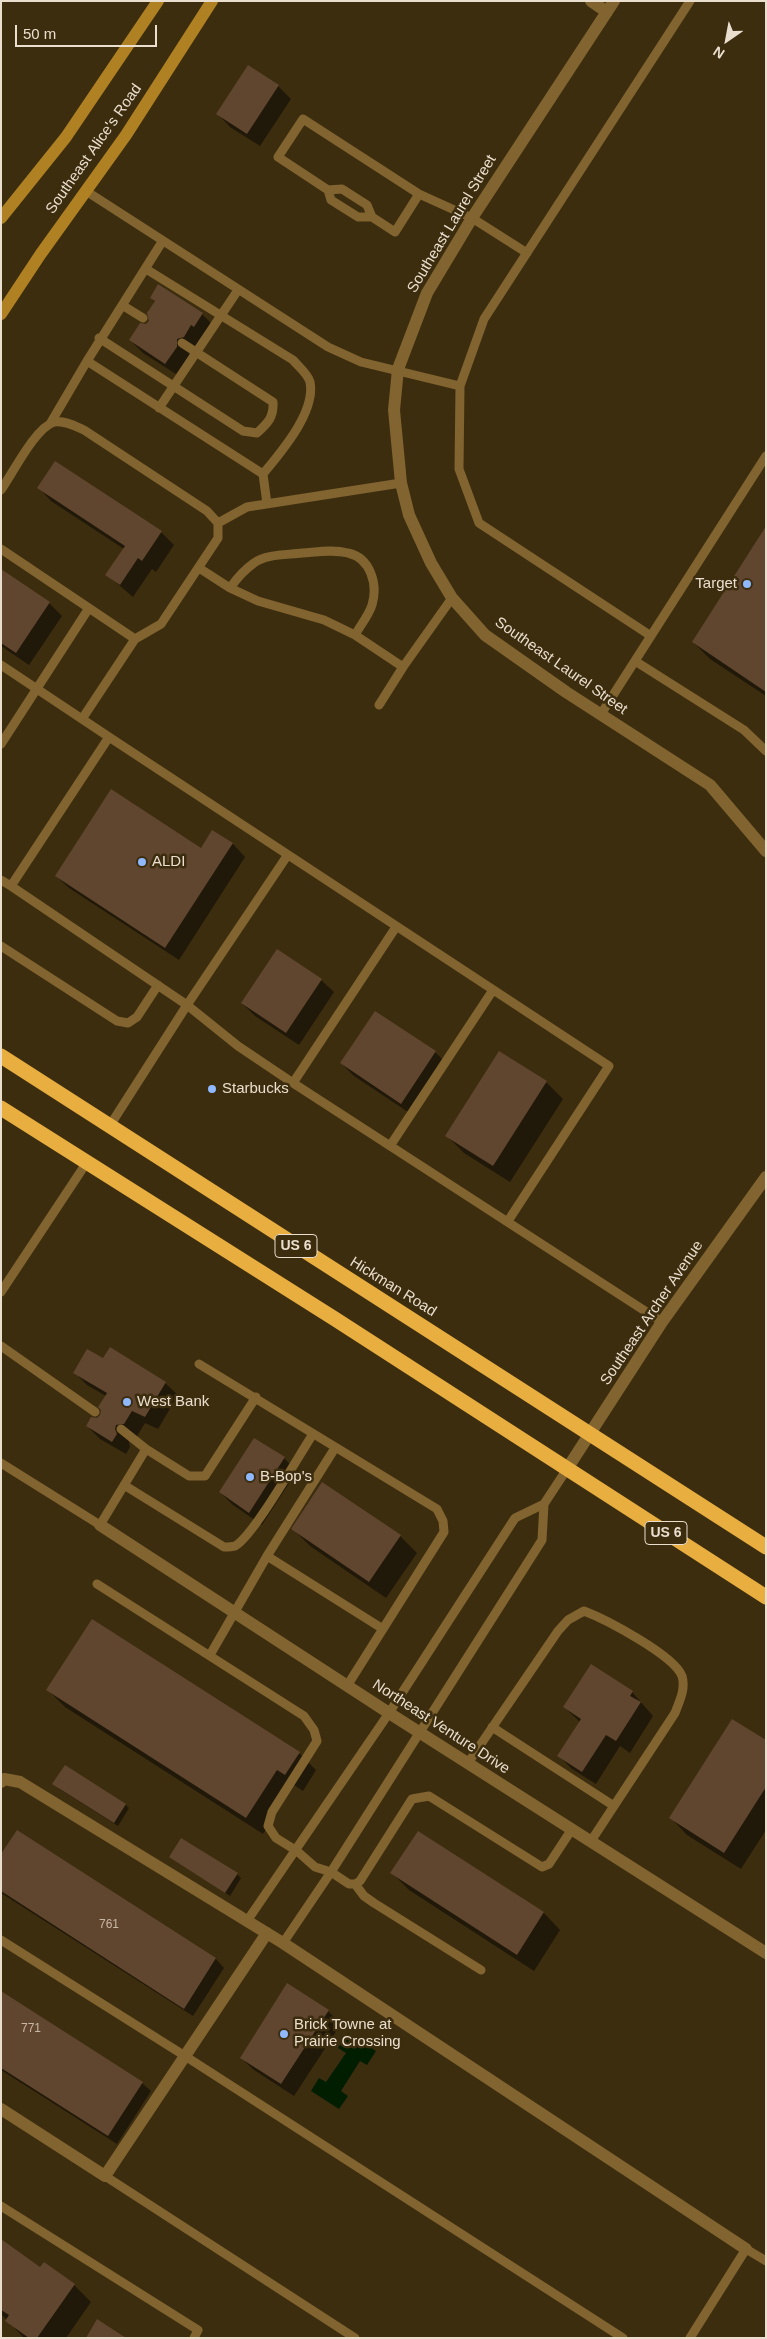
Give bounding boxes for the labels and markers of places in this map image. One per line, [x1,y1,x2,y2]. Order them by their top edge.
place label: Target [695,575,737,593]
marker: Target [741,578,753,590]
place label: ALDI [152,853,185,871]
marker: ALDI [136,856,148,868]
place label: Starbucks [222,1080,289,1098]
marker: Starbucks [206,1083,218,1095]
place label: West Bank [137,1393,209,1411]
marker: West Bank [121,1396,133,1408]
place label: B-Bop's [260,1468,312,1486]
marker: B-Bop's [244,1471,256,1483]
place label: Brick Towne at Prairie Crossing [294,2016,401,2051]
marker: Brick Towne at Prairie Crossing [278,2028,290,2040]

